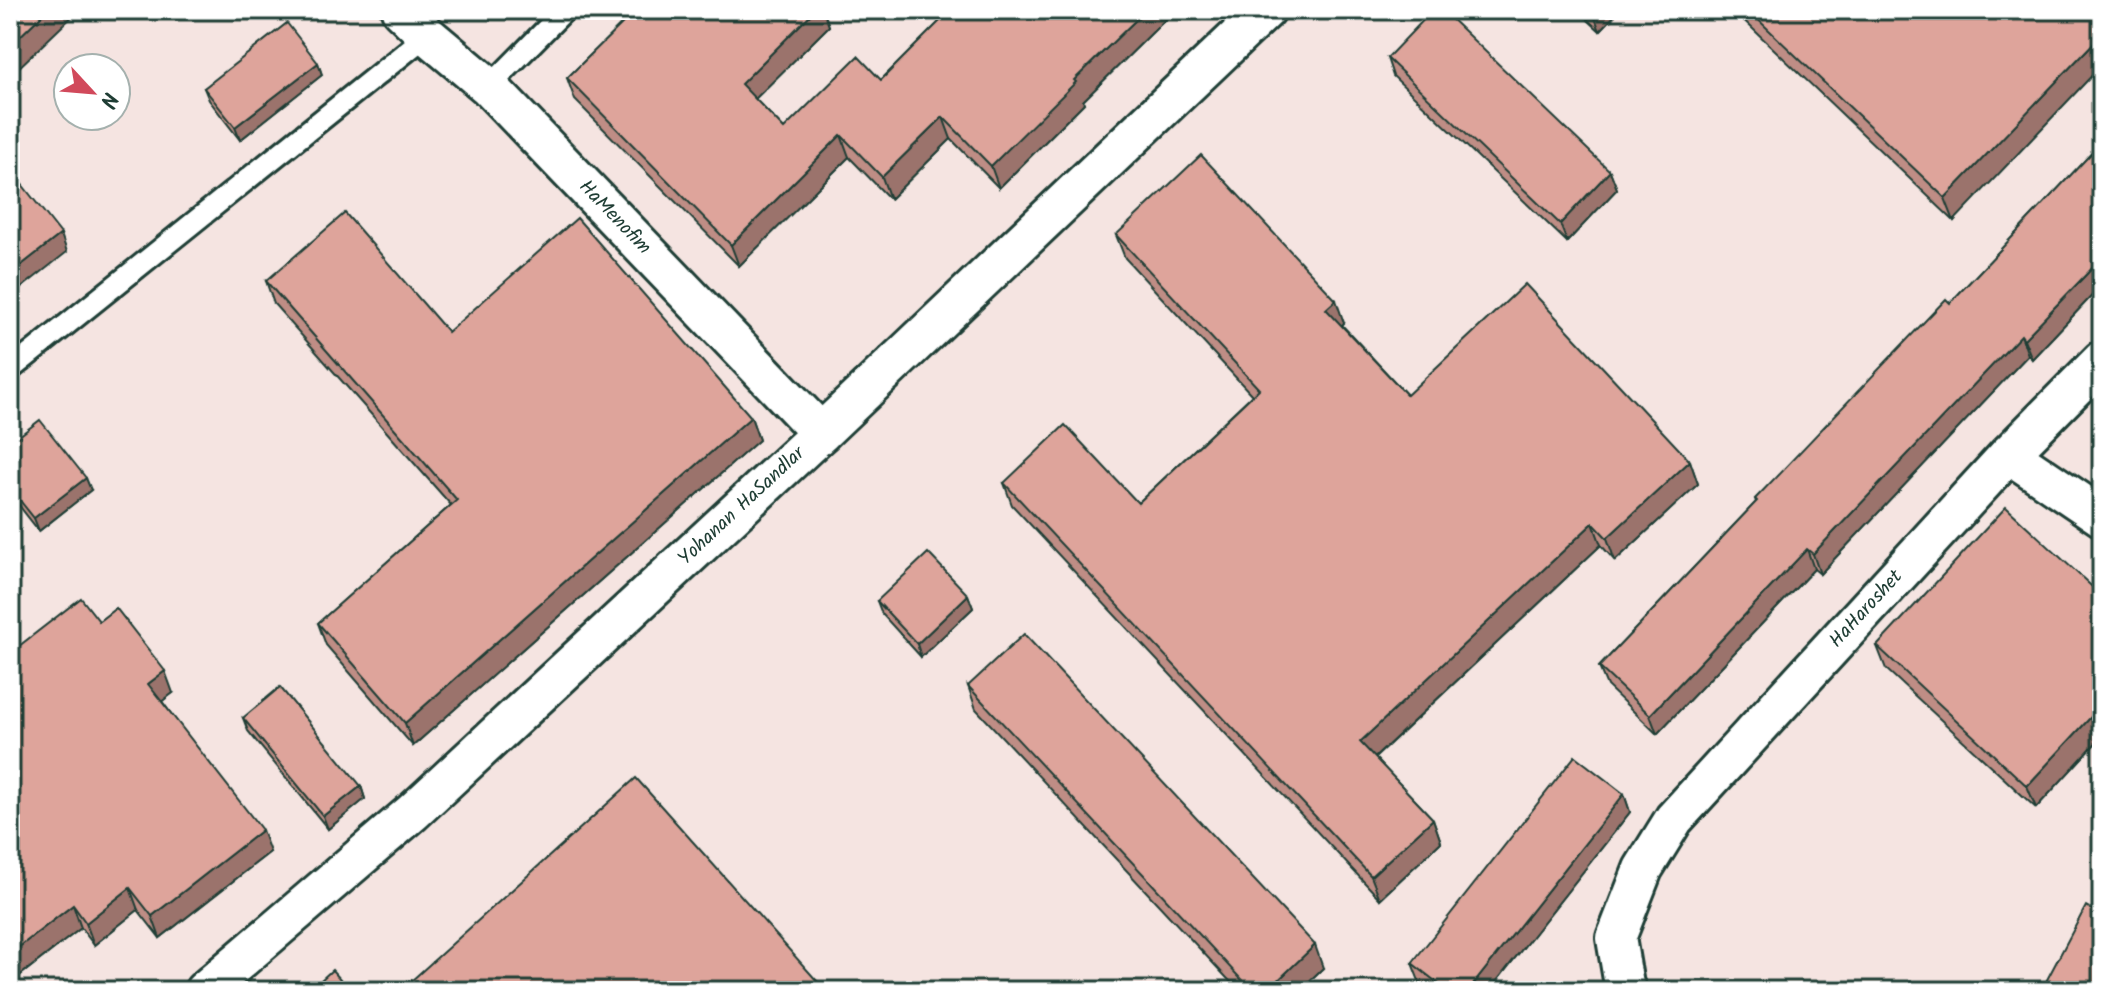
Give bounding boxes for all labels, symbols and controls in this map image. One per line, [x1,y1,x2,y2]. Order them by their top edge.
north arrow [52,52,132,132]
text: N [89,86,127,114]
street label: HaMenofim [570,173,658,263]
street label: Yohanan HaSandlar [671,438,814,574]
street label: HaHaroshet [1822,562,1911,656]

